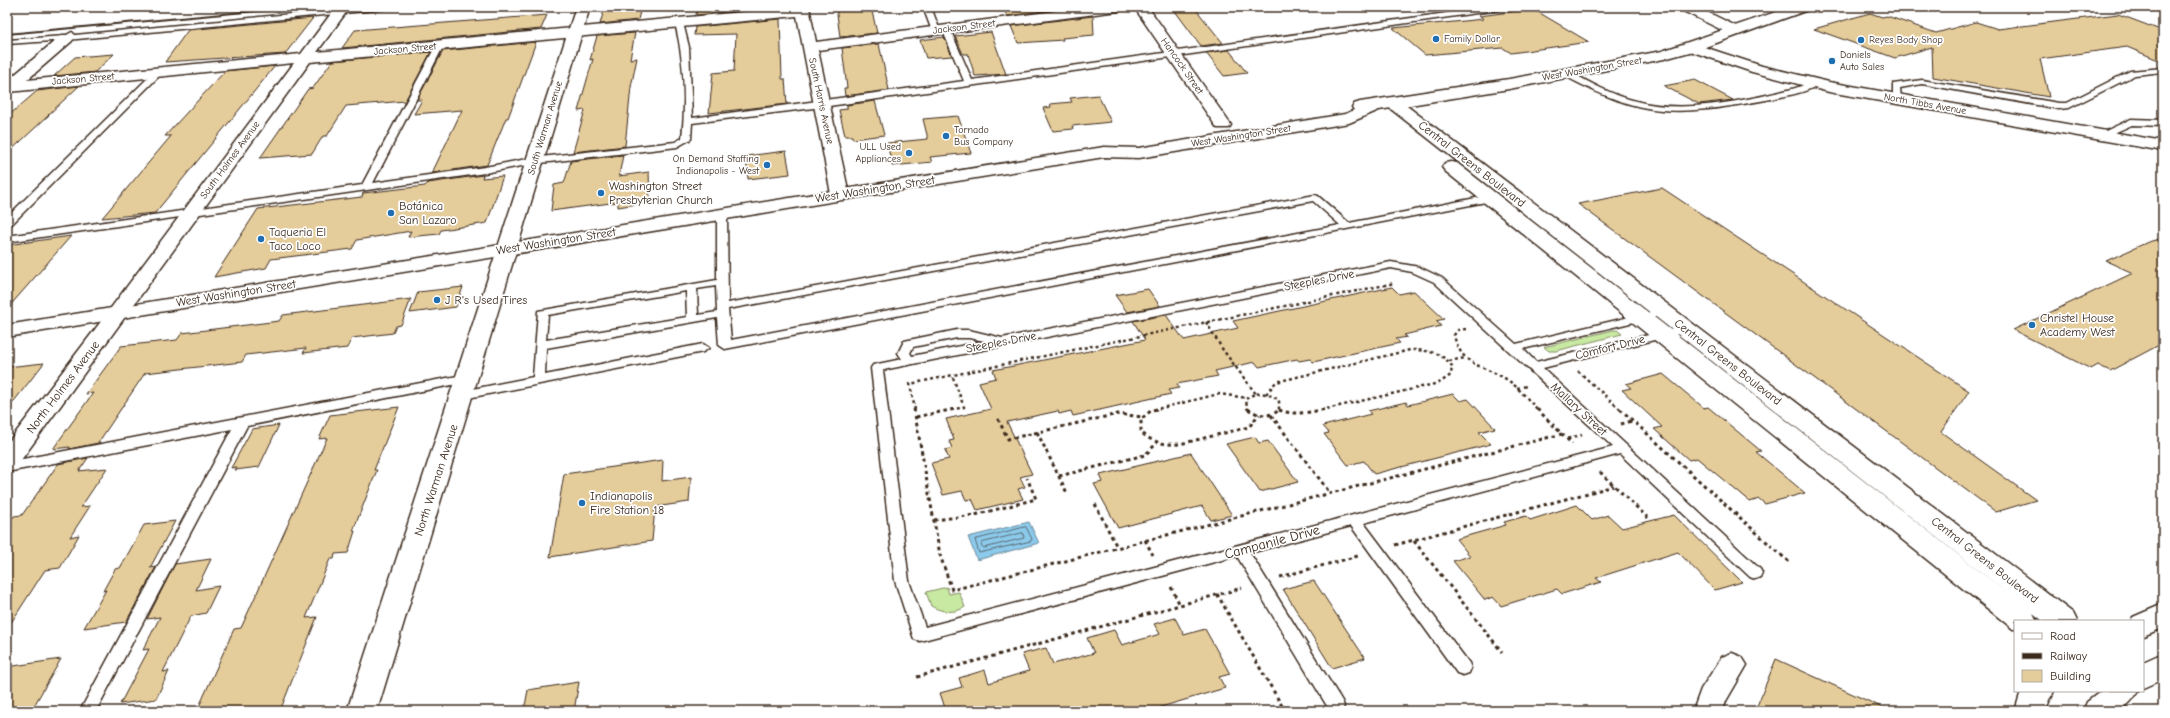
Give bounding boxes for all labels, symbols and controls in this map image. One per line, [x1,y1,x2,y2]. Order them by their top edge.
street label: Jackson Street [932,17,997,37]
place label: Family Dollar [1444,33,1500,45]
marker: Family Dollar [1431,34,1441,44]
place label: Reyes Body Shop [1869,34,1943,46]
street label: Hancock Street [1158,35,1207,97]
marker: Reyes Body Shop [1856,35,1866,45]
street label: Jackson Street [373,40,438,58]
place label: Daniels Auto Sales [1840,49,1884,73]
street label: West Washington Street [1541,54,1644,84]
marker: Daniels Auto Sales [1827,56,1837,66]
street label: South Harris Avenue [806,57,836,145]
street label: Jackson Street [51,70,116,88]
street label: South Warman Avenue [525,80,565,176]
street label: North Tibbs Avenue [1883,91,1967,117]
street label: Central Greens Boulevard [1416,118,1528,210]
street label: South Holmes Avenue [198,119,262,201]
street label: West Washington Street [1190,122,1293,150]
place label: Tornado Bus Company [954,124,1014,148]
marker: Tornado Bus Company [941,131,951,141]
place label: ULL Used Appliances [855,141,901,165]
marker: ULL Used Appliances [904,148,914,158]
place label: On Demand Staffing Indianapolis - West [673,153,760,177]
marker: On Demand Staffing Indianapolis - West [762,160,772,170]
street label: West Washington Street [814,173,936,205]
place label: Washington Street Presbyterian Church [609,179,713,207]
marker: Washington Street Presbyterian Church [596,188,606,198]
place label: Botánica San Lazaro [399,199,456,227]
marker: Botánica San Lazaro [386,208,396,218]
place label: Taqueria El Taco Loco [269,225,326,253]
street label: West Washington Street [495,225,617,257]
marker: Taqueria El Taco Loco [256,234,266,244]
street label: Steeples Drive [1283,266,1355,294]
street label: West Washington Street [175,277,297,309]
place label: J R's Used Tires [445,293,527,307]
marker: J R's Used Tires [432,295,442,305]
place label: Christel House Academy West [2040,311,2115,339]
street label: Central Greens Boulevard [1672,316,1784,408]
marker: Christel House Academy West [2027,320,2037,330]
street label: Steeples Drive [965,328,1037,356]
street label: Comfort Drive [1574,332,1646,362]
street label: North Holmes Avenue [24,338,102,436]
street label: Mallary Street [1548,379,1610,439]
street label: North Warman Avenue [411,422,461,538]
place label: Indianapolis Fire Station 18 [590,489,664,517]
marker: Indianapolis Fire Station 18 [577,498,587,508]
street label: Central Greens Boulevard [1929,514,2041,606]
street label: Campanile Drive [1223,521,1321,563]
legend [2014,620,2144,692]
text: Road [2050,629,2076,643]
text: Railway [2050,649,2088,663]
text: Building [2050,669,2091,683]

